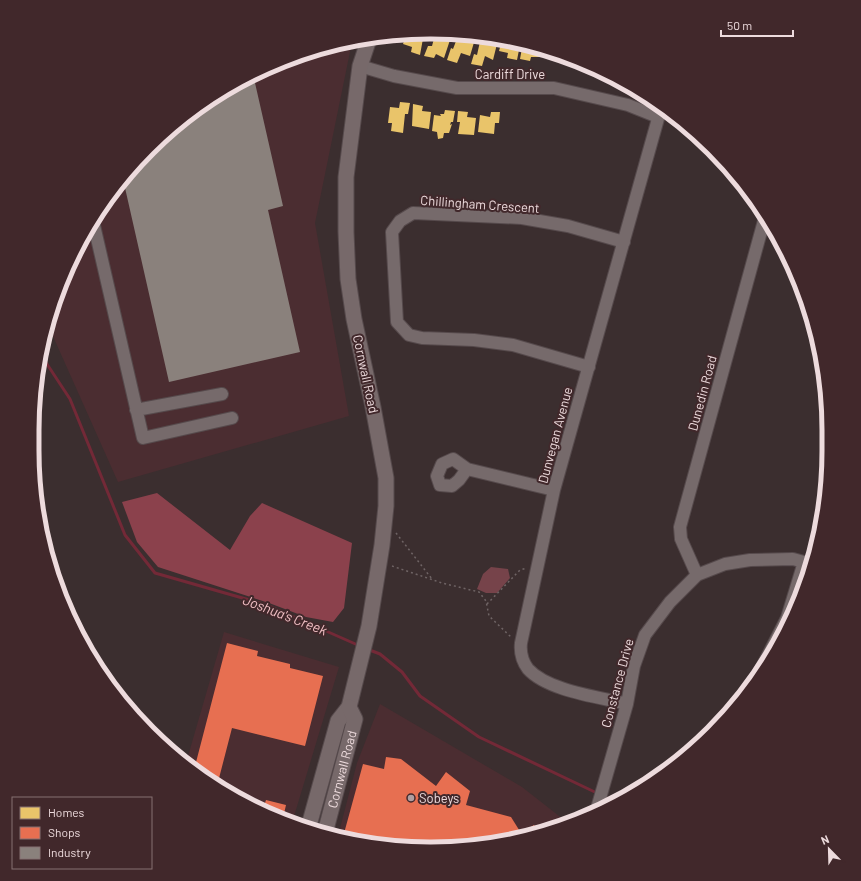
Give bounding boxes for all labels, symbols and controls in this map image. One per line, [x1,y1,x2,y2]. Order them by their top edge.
scale bar [721,12,793,38]
text: 50 m [727,18,752,32]
street label: Cardiff Drive [475,66,545,82]
street label: Chillingham Crescent [420,192,540,216]
street label: Cornwall Road [350,333,382,415]
street label: Dunedin Road [684,354,720,432]
street label: Dunvegan Avenue [534,385,576,485]
water label: Joshua's Creek [241,591,330,638]
street label: Constance Drive [597,637,637,729]
street label: Cornwall Road [324,729,360,810]
place label: Sobeys [419,790,459,806]
marker: Sobeys [406,793,416,803]
legend [12,797,152,869]
text: Homes [48,805,85,819]
text: Shops [48,825,81,839]
north arrow [809,829,849,869]
text: N [819,832,831,847]
text: Industry [48,845,91,859]

